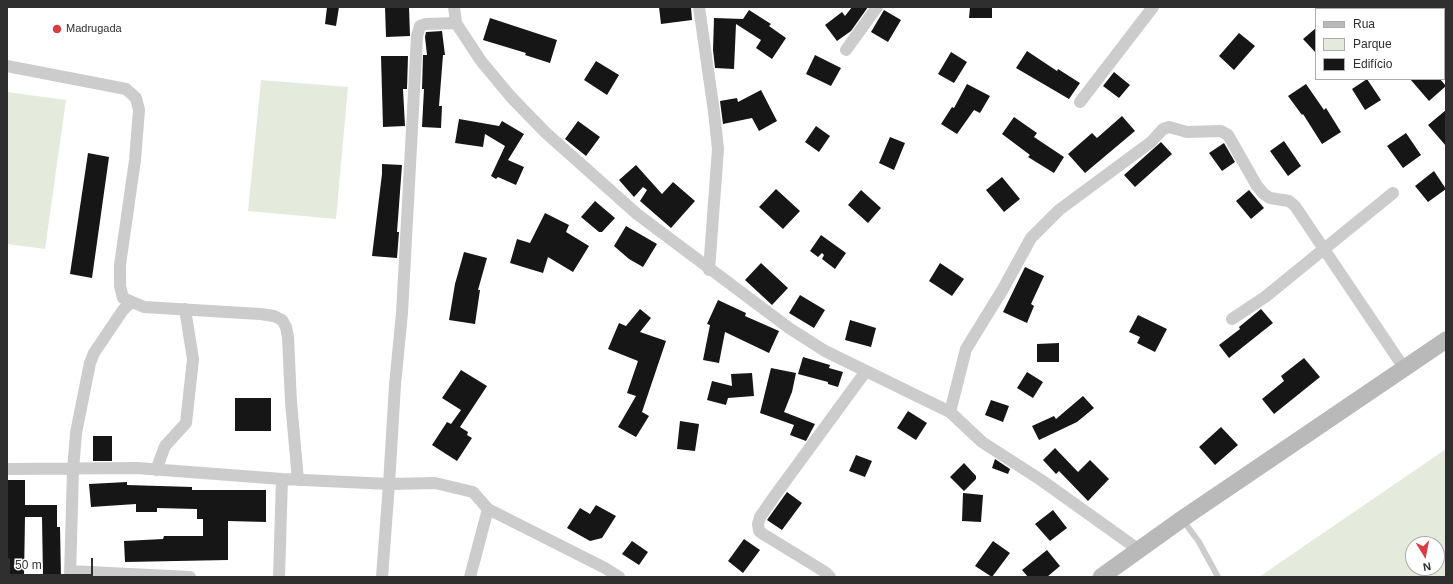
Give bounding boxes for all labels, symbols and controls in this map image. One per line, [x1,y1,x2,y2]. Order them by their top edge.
legend [1315,8,1445,80]
text: Rua [1353,17,1375,31]
place label: Madrugada [66,22,122,36]
marker: Madrugada [51,23,63,35]
text: Parque [1353,37,1392,51]
text: Edifício [1353,57,1392,71]
north arrow [1405,536,1445,576]
scale bar [10,550,95,576]
text: 50 m [15,558,42,572]
text: N [1422,560,1432,573]

